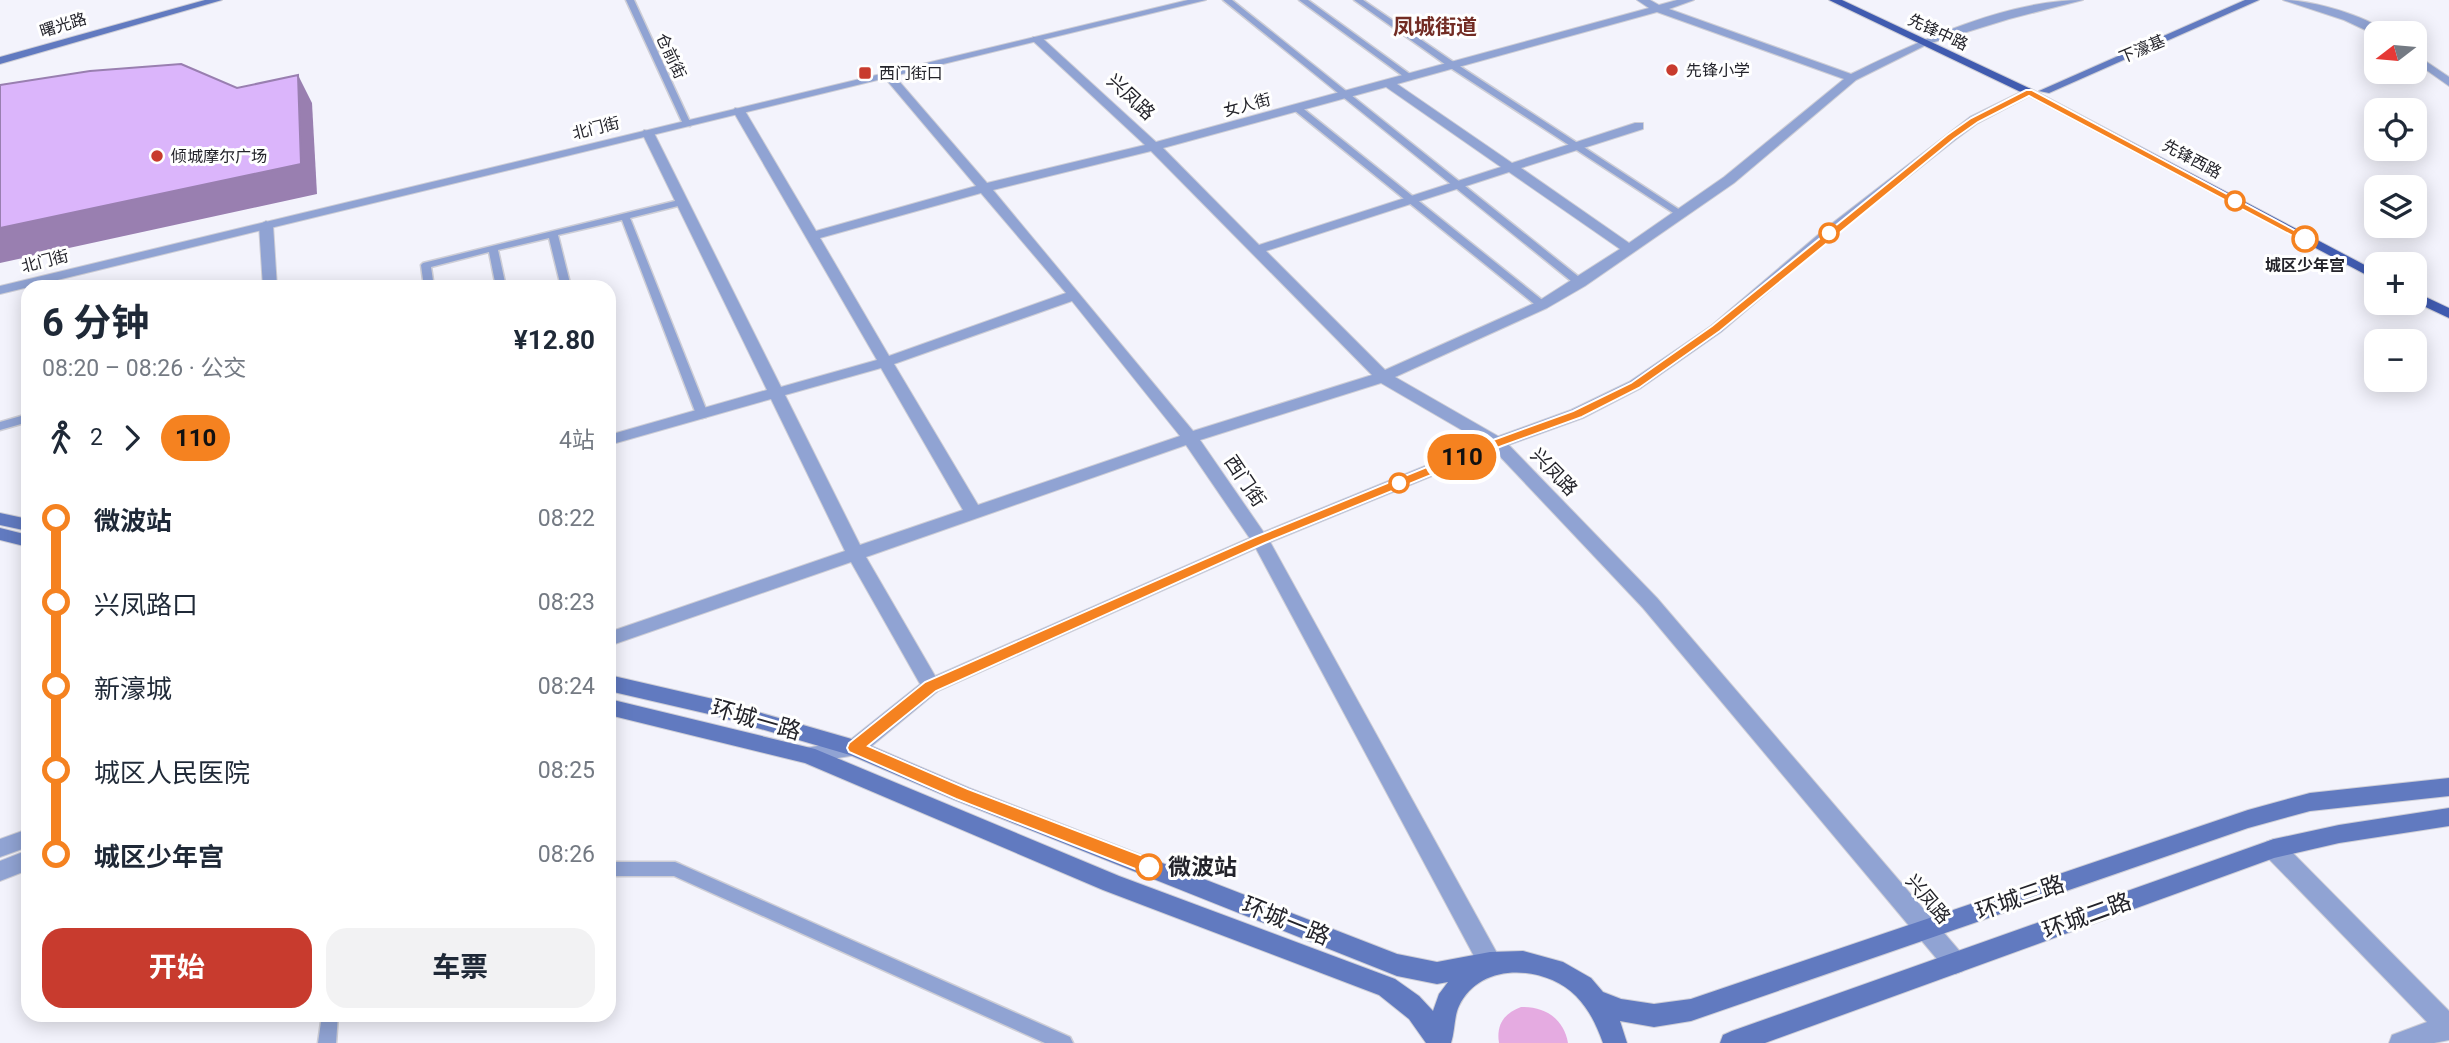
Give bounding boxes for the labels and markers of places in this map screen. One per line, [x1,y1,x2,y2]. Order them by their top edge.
place label: 先锋小学 [1686,61,1750,80]
marker: 先锋小学 [1664,62,1680,78]
place label: 西门街口 [879,64,943,83]
marker: 西门街口 [857,65,873,81]
place label: 倾城摩尔广场 [171,147,267,166]
marker: 倾城摩尔广场 [149,148,165,164]
unlabelled marker [2225,191,2245,211]
unlabelled marker [1819,223,1839,243]
marker: 城区少年宫 [2292,226,2318,252]
place label: 城区少年宫 [2265,256,2345,275]
unlabelled marker [1389,473,1409,493]
marker: 微波站 [1136,854,1162,880]
place label: 微波站 [1168,854,1237,881]

